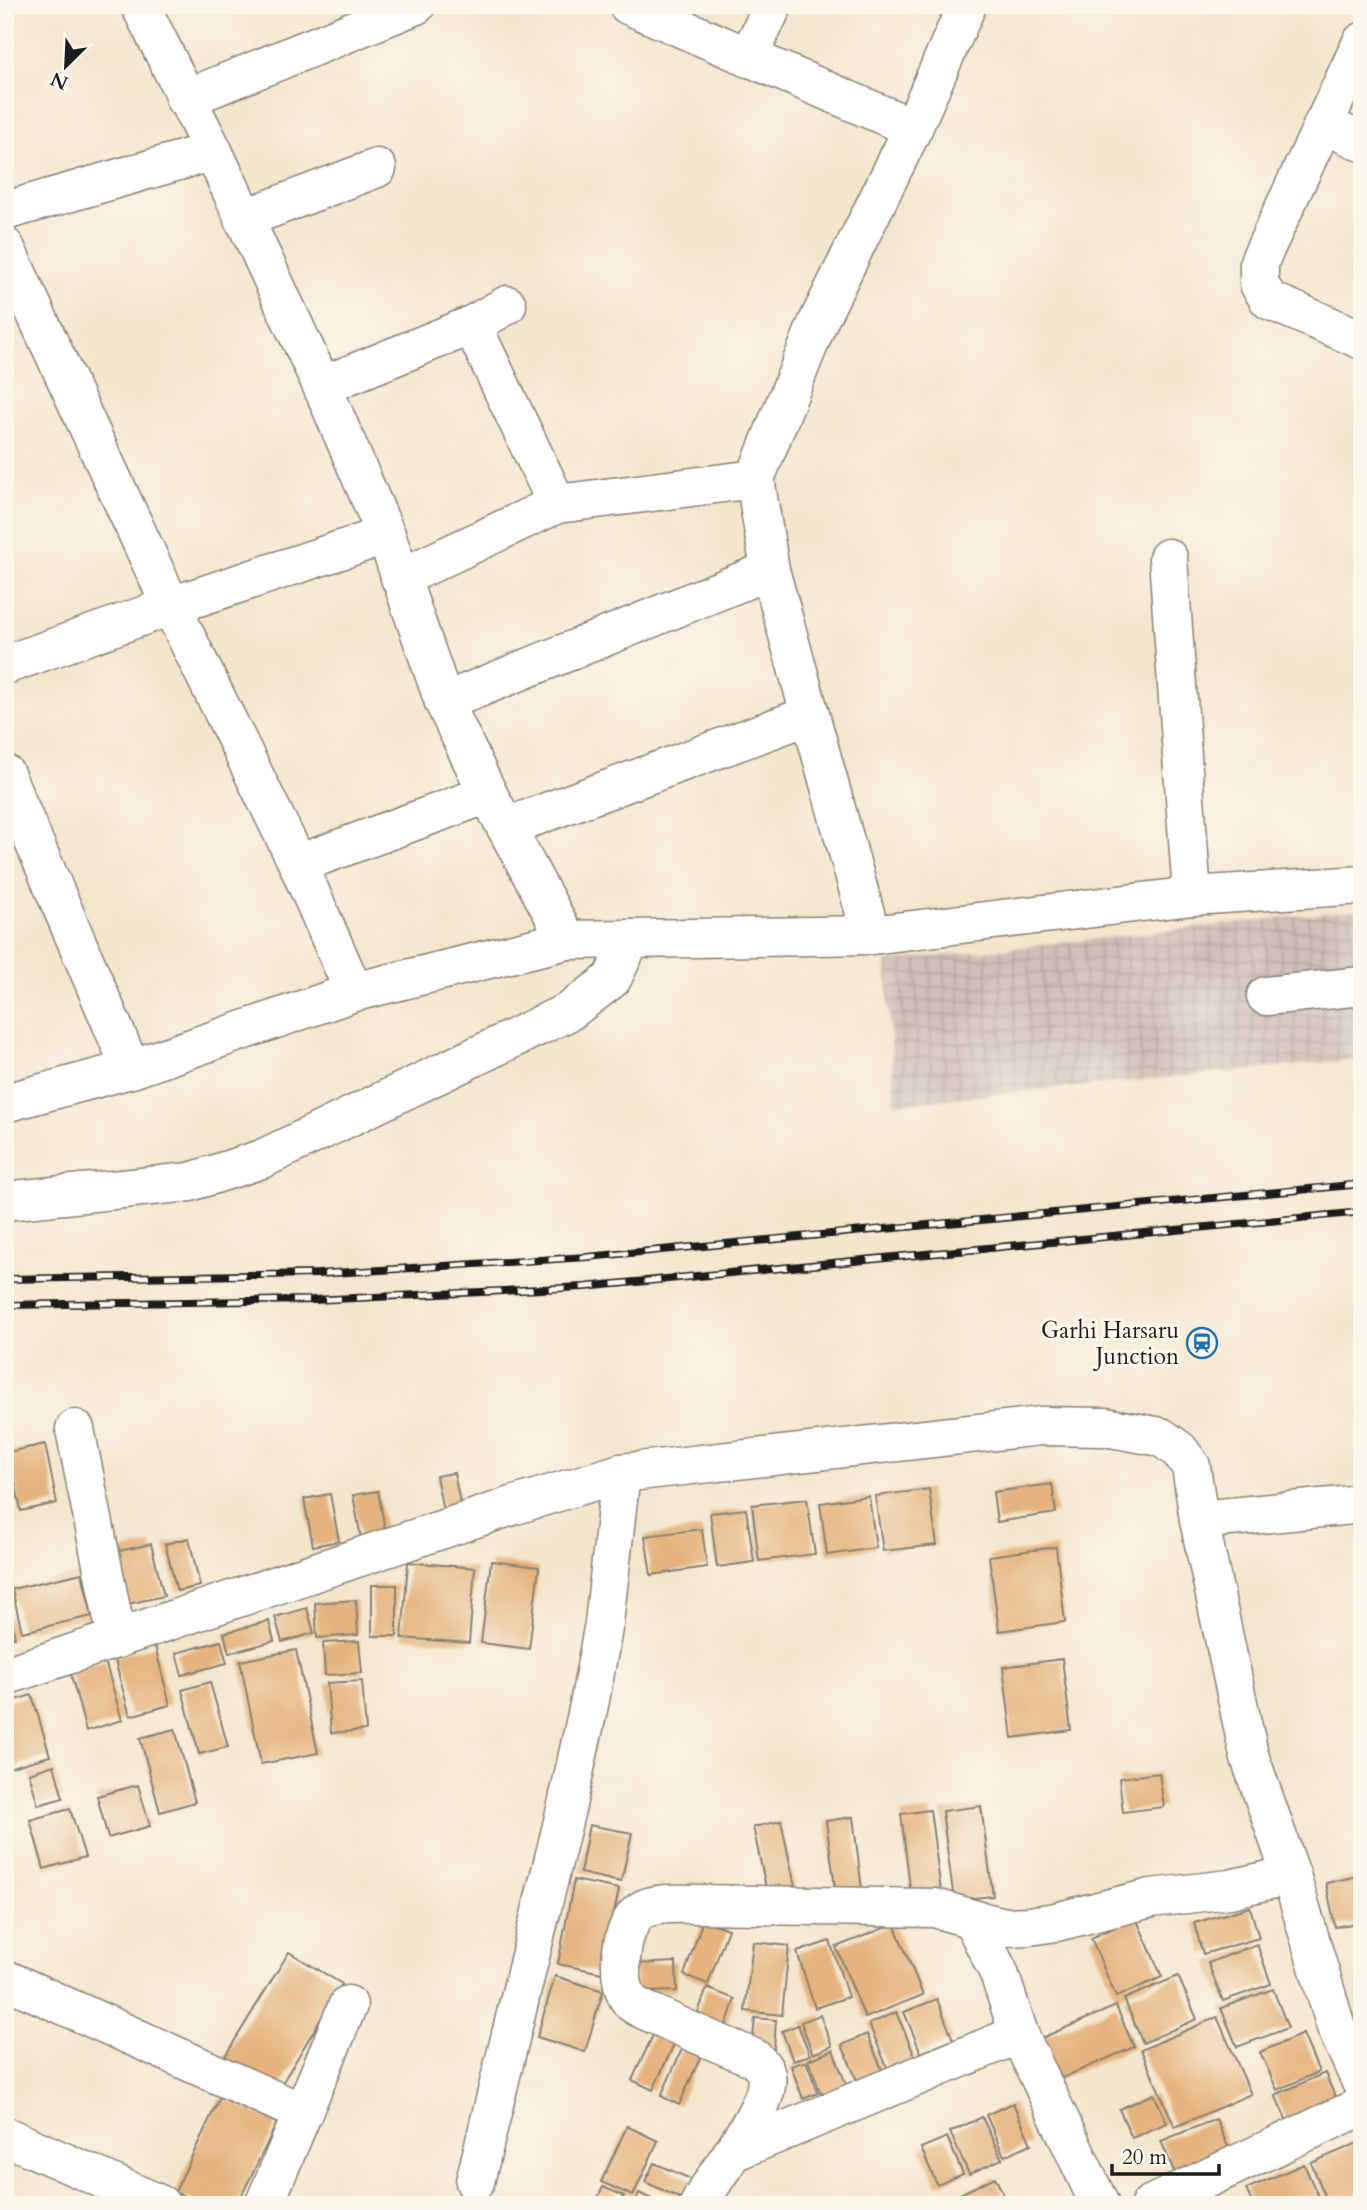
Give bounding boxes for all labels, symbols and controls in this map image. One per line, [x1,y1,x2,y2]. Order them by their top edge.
north arrow [32,32,102,102]
text: N [46,65,72,96]
place label: Garhi Harsaru Junction [1041,1315,1179,1372]
station icon: Garhi Harsaru Junction [1185,1326,1219,1360]
scale bar [1112,2133,1218,2177]
text: 20 m [1122,2143,1167,2172]

